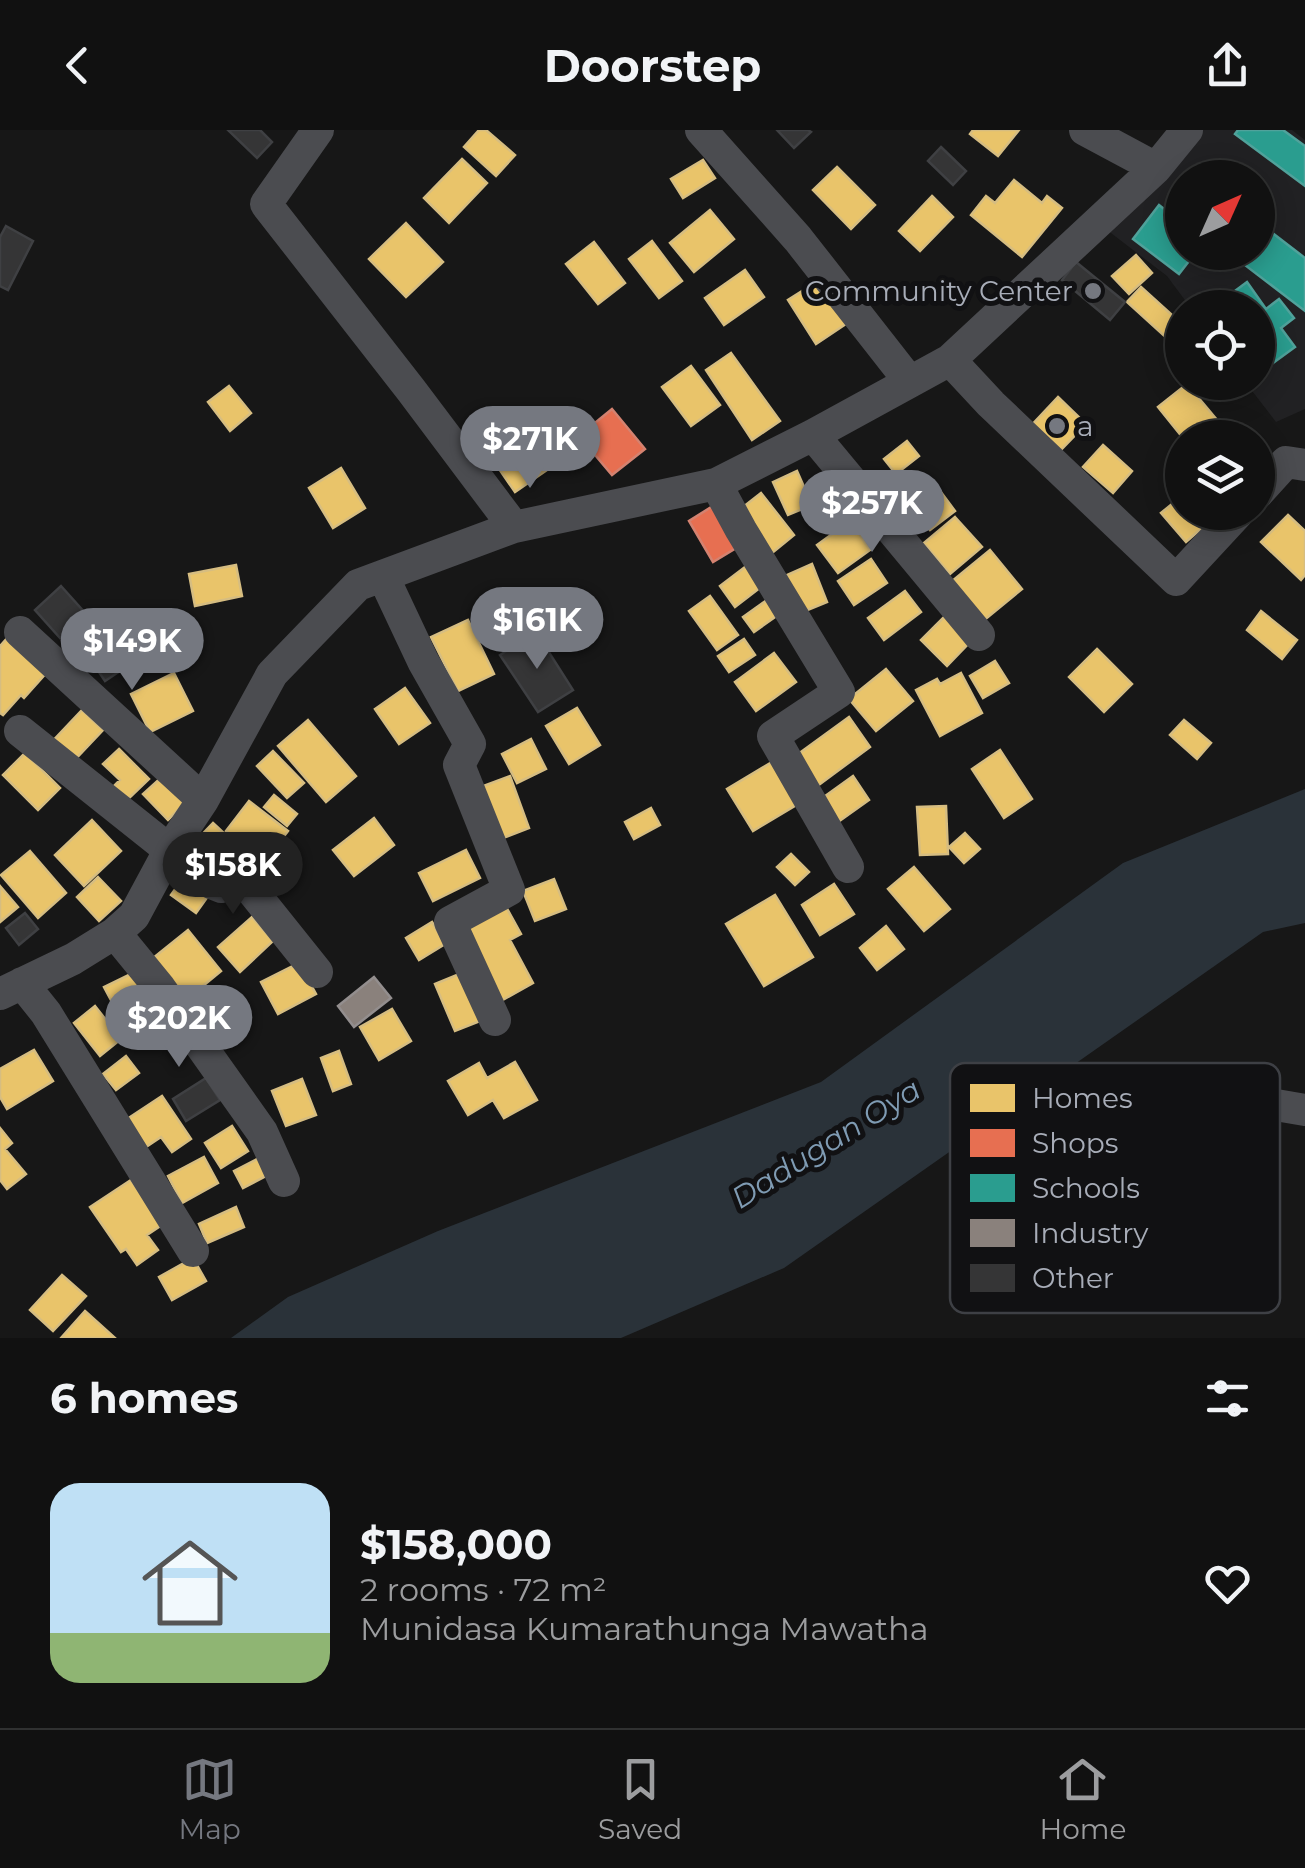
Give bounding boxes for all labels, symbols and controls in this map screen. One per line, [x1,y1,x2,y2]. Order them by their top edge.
icon: back [50,38,105,93]
text: Doorstep [544,38,761,93]
icon: share [1200,38,1255,93]
north arrow [1165,160,1275,270]
map controls [1165,160,1275,530]
place label: Community Center [805,274,1073,308]
marker: Community Center [1082,280,1104,302]
button: locate [1165,290,1275,400]
pin: $271K [460,406,600,491]
place label: a [1077,409,1094,443]
marker: a [1046,415,1068,437]
text: $271K [482,419,578,458]
button: layers [1165,420,1275,530]
pin: $257K [802,470,942,555]
text: $257K [821,483,923,522]
pin: $161K [467,587,607,672]
text: $161K [492,600,582,639]
pin: $149K [62,608,202,693]
text: $149K [83,621,181,660]
pin: $158K [163,832,303,917]
text: $158K [185,845,281,884]
pin: $202K [109,985,249,1070]
text: $202K [127,998,231,1037]
legend [950,1063,1280,1313]
water label: Dadugan Oya [724,1071,927,1216]
text: Homes [1032,1081,1133,1115]
text: Shops [1032,1126,1118,1160]
text: Schools [1032,1171,1140,1205]
text: Industry [1032,1216,1149,1250]
text: Other [1032,1261,1114,1295]
icon: filters [1200,1371,1255,1426]
text: 6 homes [50,1372,238,1424]
text: $158,000 [360,1518,552,1570]
icon: home [130,1523,250,1643]
icon: heart [1200,1556,1255,1611]
text: 2 rooms · 72 m² [360,1570,607,1609]
text: Munidasa Kumarathunga Mawatha [360,1609,929,1648]
tab: Map [179,1752,241,1846]
tab: Saved [598,1752,682,1846]
tab: Home [1039,1752,1126,1846]

